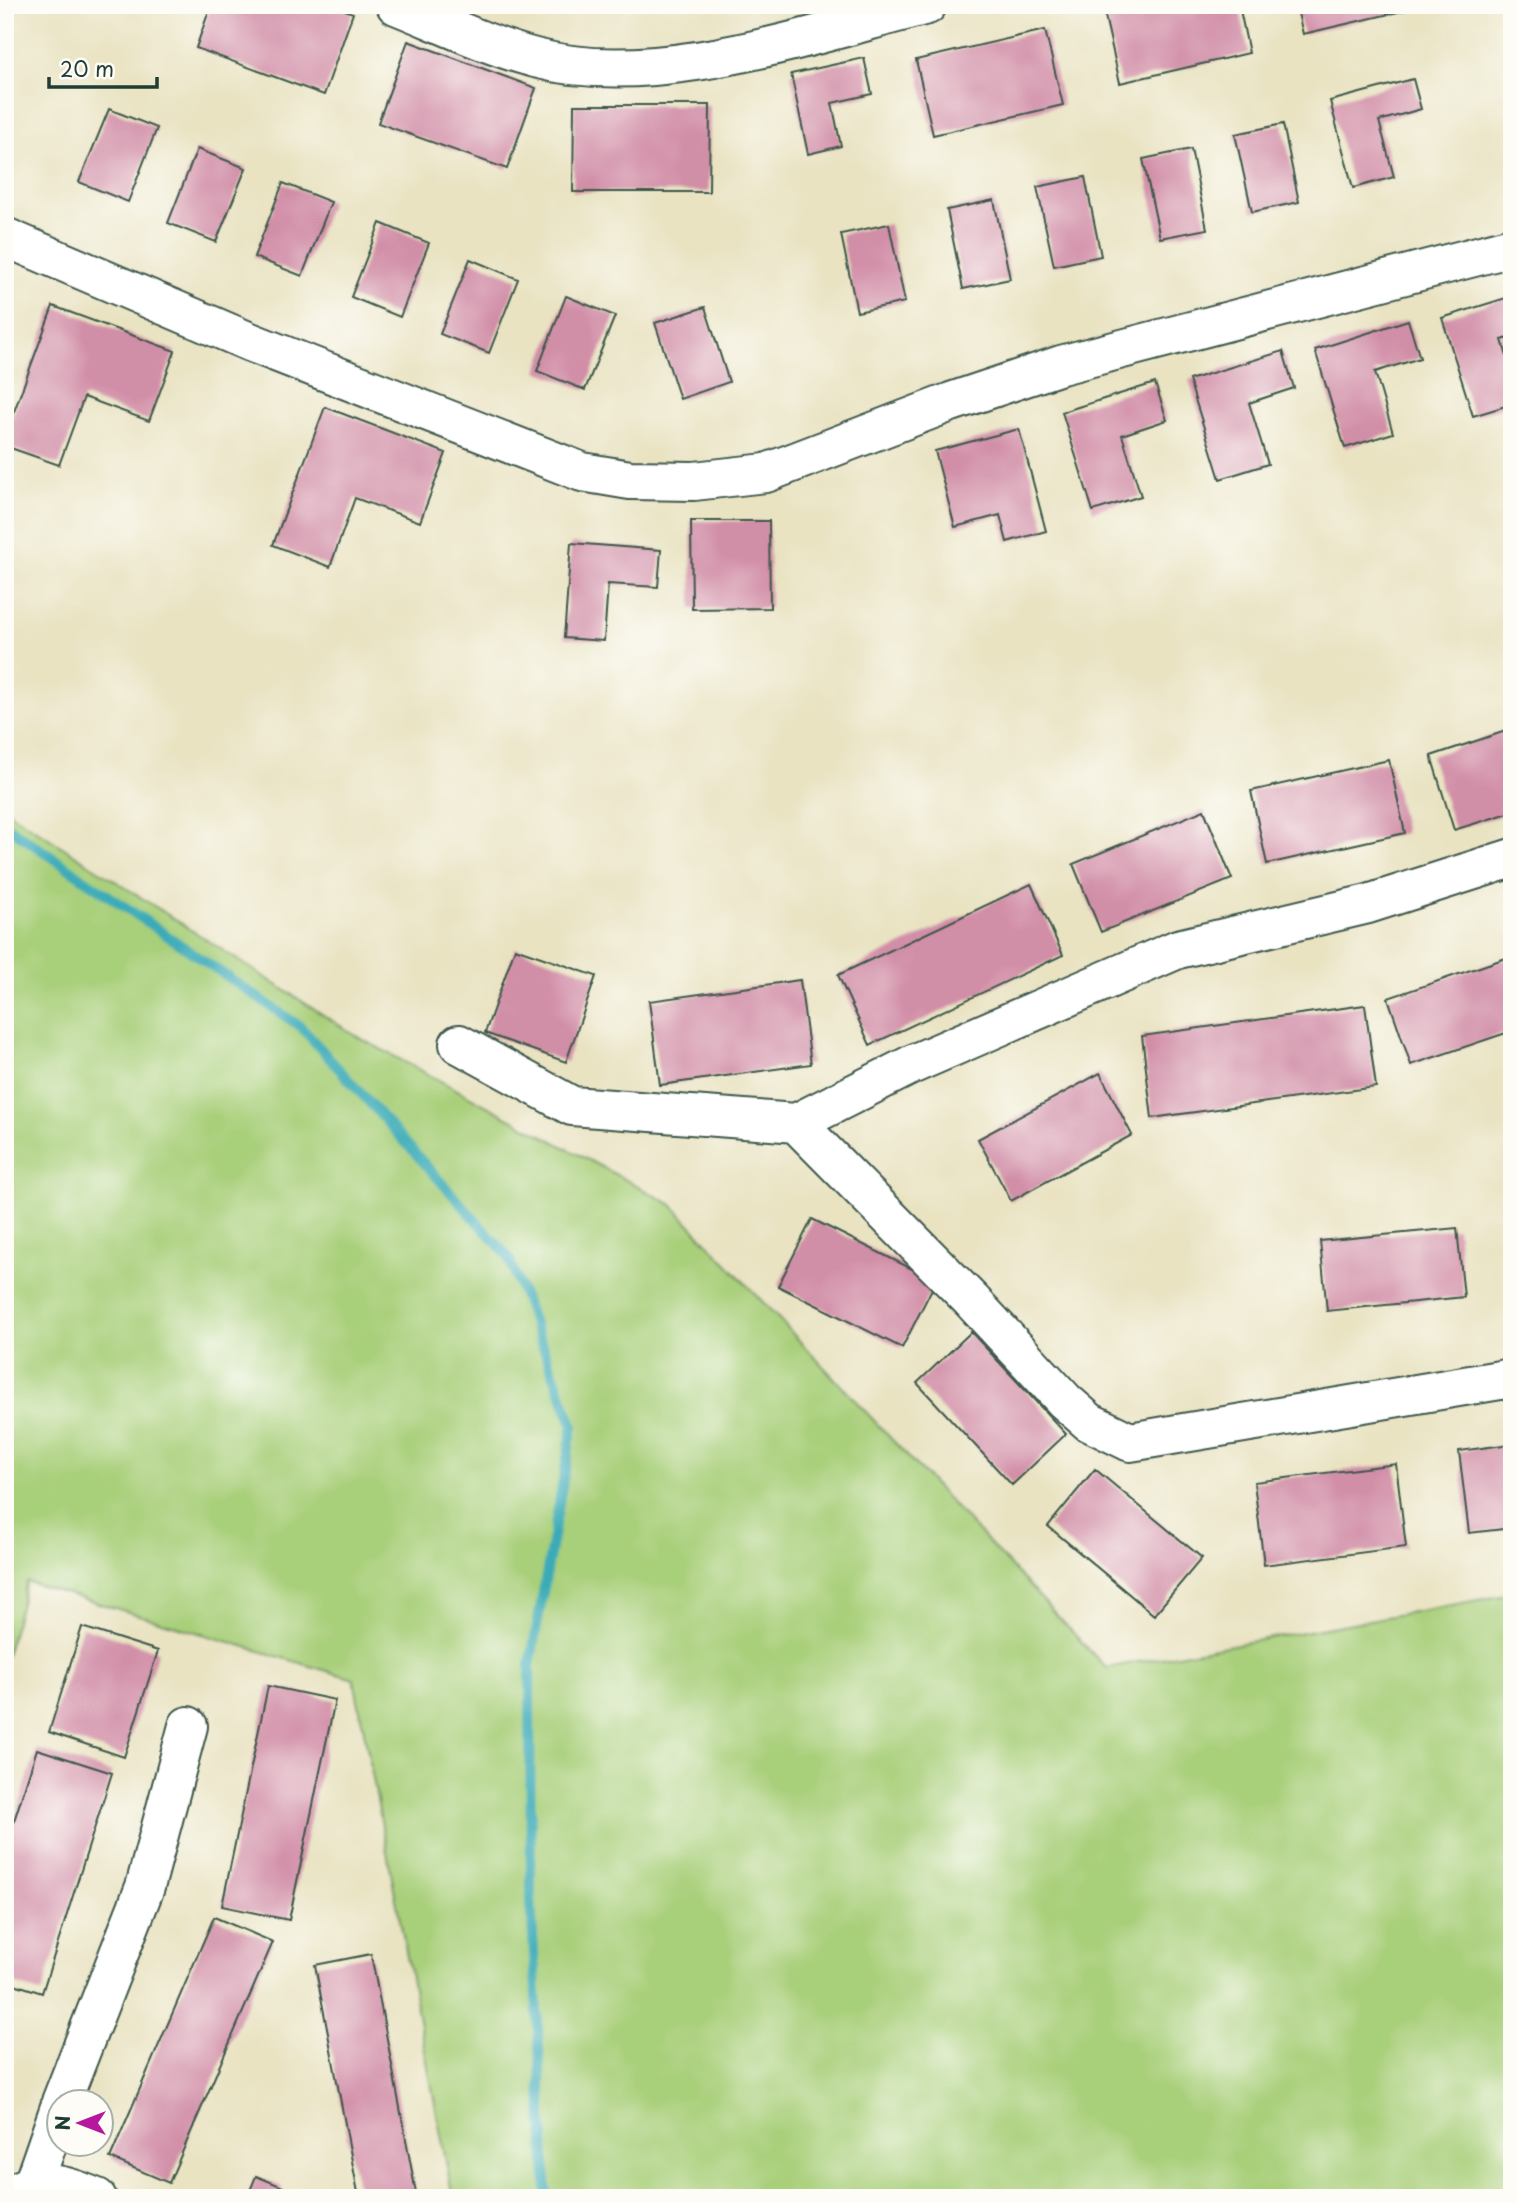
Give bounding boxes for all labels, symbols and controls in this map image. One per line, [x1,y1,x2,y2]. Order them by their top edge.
scale bar [49,46,158,90]
text: 20 m [60,52,114,84]
north arrow [46,2088,116,2158]
text: N [48,2115,76,2131]

